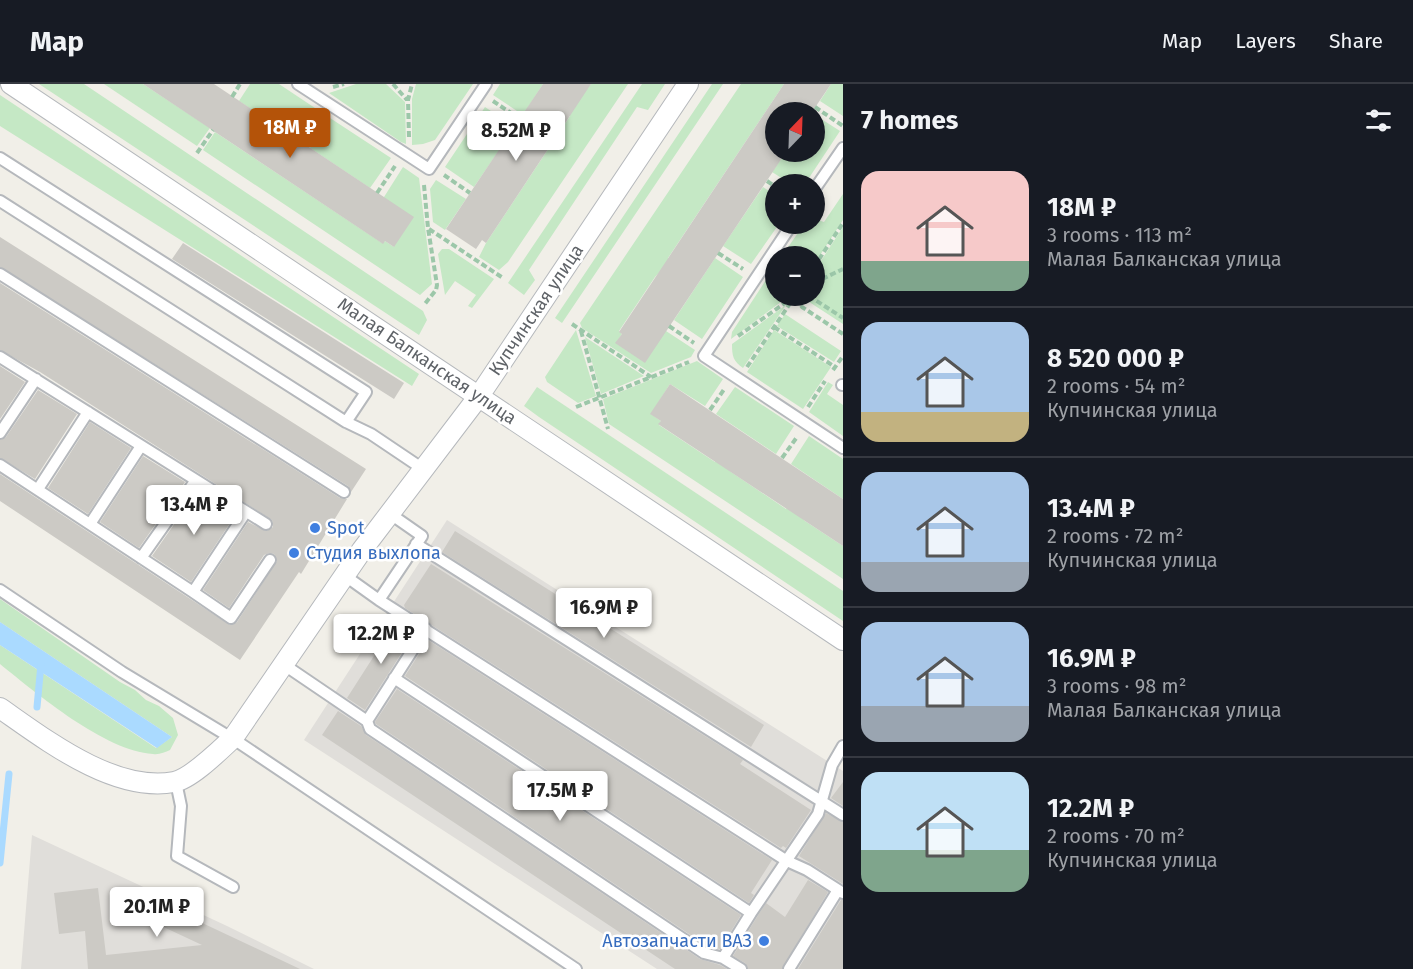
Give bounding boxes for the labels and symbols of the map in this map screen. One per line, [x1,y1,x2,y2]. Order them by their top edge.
north arrow [765,102,825,162]
pin: 18M ₽ [248,108,332,159]
pin: 8.52M ₽ [461,111,571,162]
street label: Купчинская улица [484,240,588,380]
street label: Малая Балканская улица [333,293,521,429]
pin: 13.4M ₽ [139,485,249,536]
place label: Spot [327,517,365,539]
marker: Spot [308,521,322,535]
place label: Студия выхлопа [306,542,441,564]
marker: Студия выхлопа [287,546,301,560]
pin: 16.9M ₽ [549,588,659,639]
pin: 12.2M ₽ [326,614,436,665]
pin: 17.5M ₽ [505,771,615,822]
pin: 20.1M ₽ [102,887,212,938]
place label: Автозапчасти ВАЗ [602,930,752,952]
marker: Автозапчасти ВАЗ [757,934,771,948]

